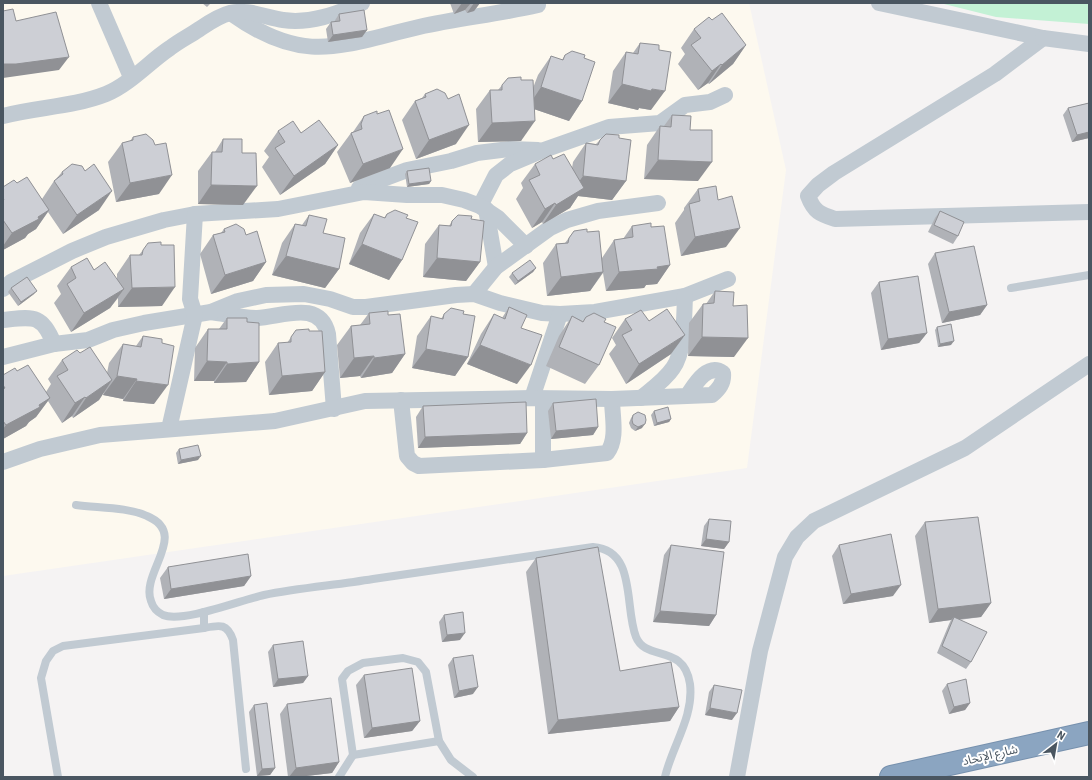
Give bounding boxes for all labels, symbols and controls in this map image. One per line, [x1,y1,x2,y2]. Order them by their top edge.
north arrow [1036,724,1076,764]
text: N [1055,729,1067,743]
street label: شارع الإتحاد [961,742,1020,770]

